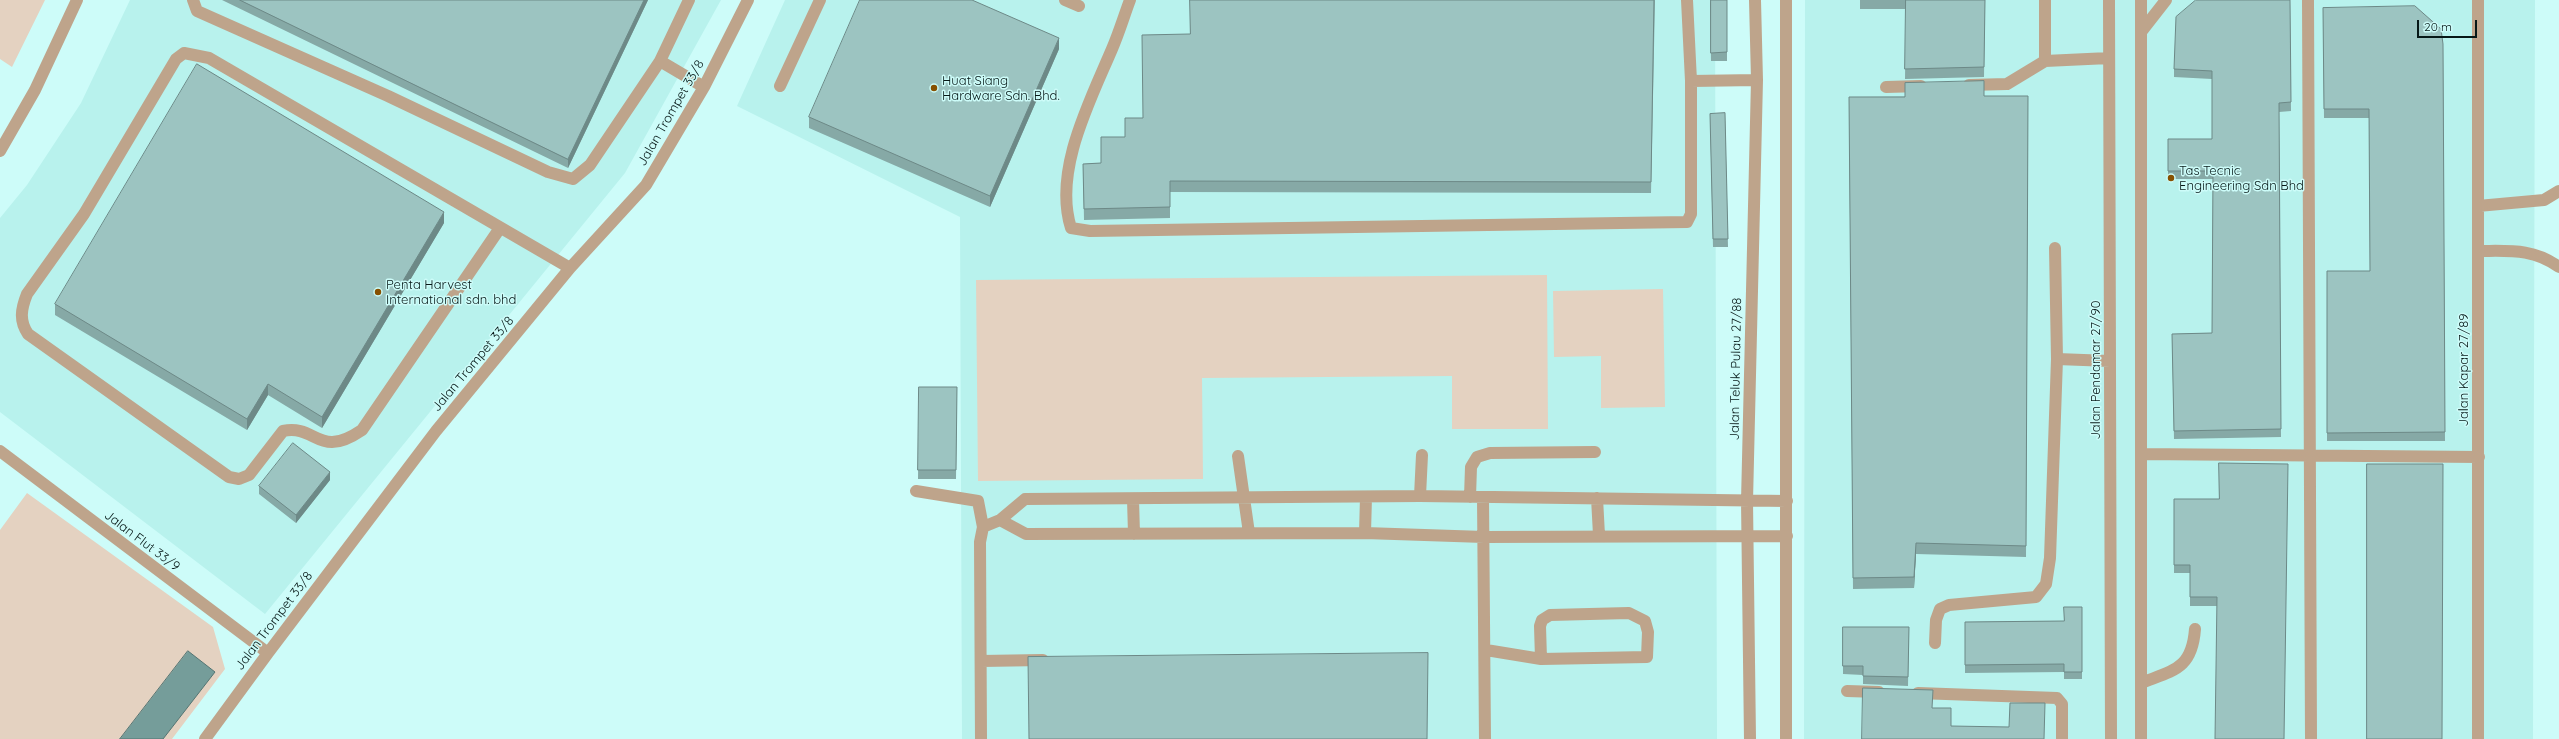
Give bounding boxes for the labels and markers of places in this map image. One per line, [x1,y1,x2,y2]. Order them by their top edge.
place label: Huat Siang Hardware Sdn. Bhd. [942,73,1060,104]
marker: Huat Siang Hardware Sdn. Bhd. [929,83,939,93]
place label: Tas Tecnic Engineering Sdn Bhd [2179,163,2304,194]
marker: Tas Tecnic Engineering Sdn Bhd [2166,173,2176,183]
place label: Penta Harvest International sdn. bhd [386,277,516,308]
marker: Penta Harvest International sdn. bhd [373,287,383,297]

